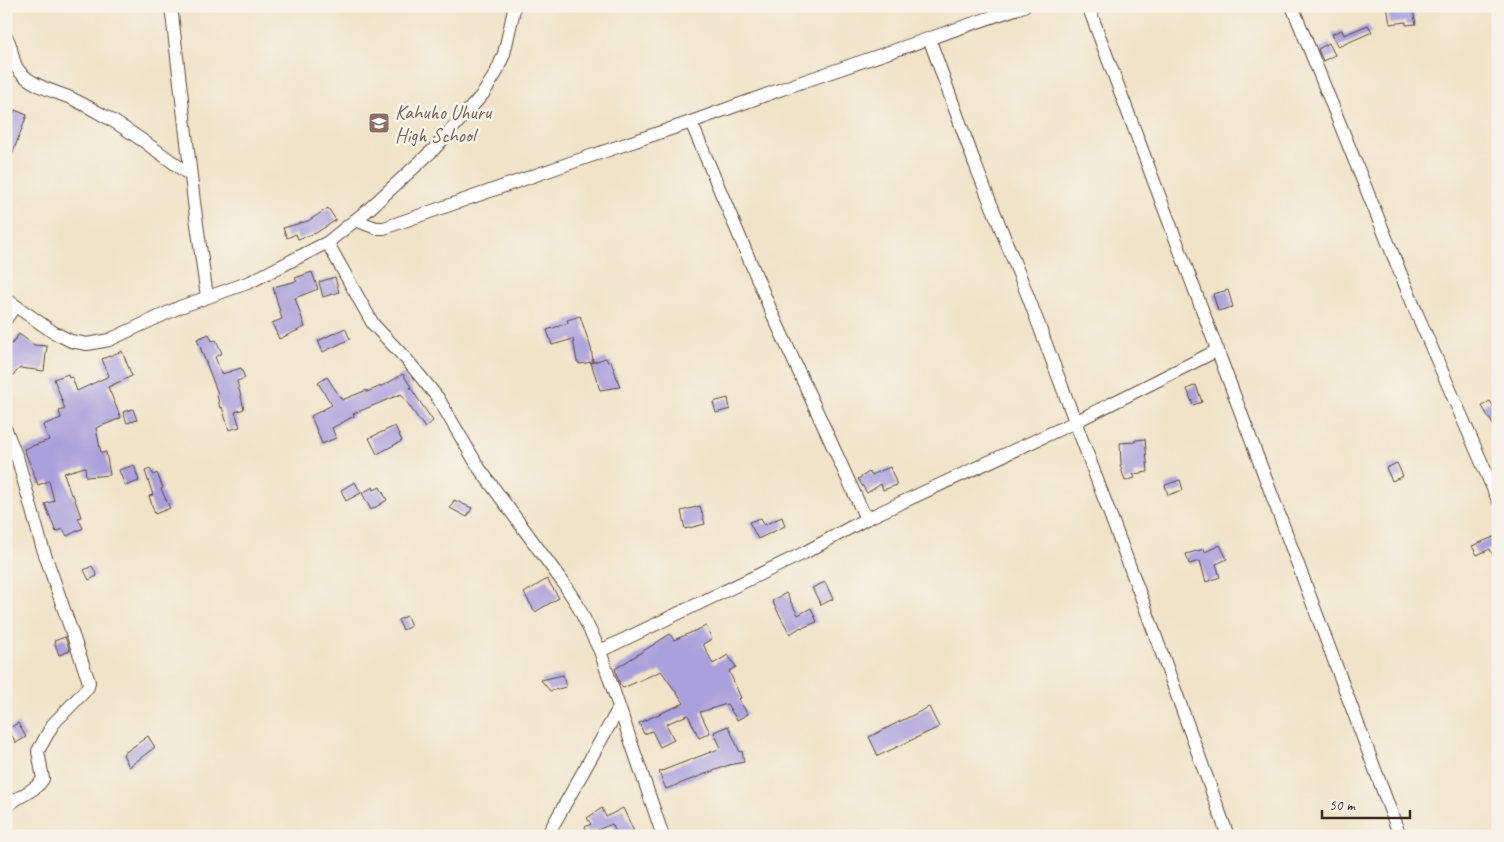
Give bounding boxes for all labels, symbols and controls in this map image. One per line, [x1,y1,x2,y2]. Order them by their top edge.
place label: Kahuho Uhuru High School [395,100,493,148]
school or university icon: Kahuho Uhuru High School [367,111,391,135]
scale bar [1322,787,1409,819]
text: 50 m [1329,796,1356,815]

